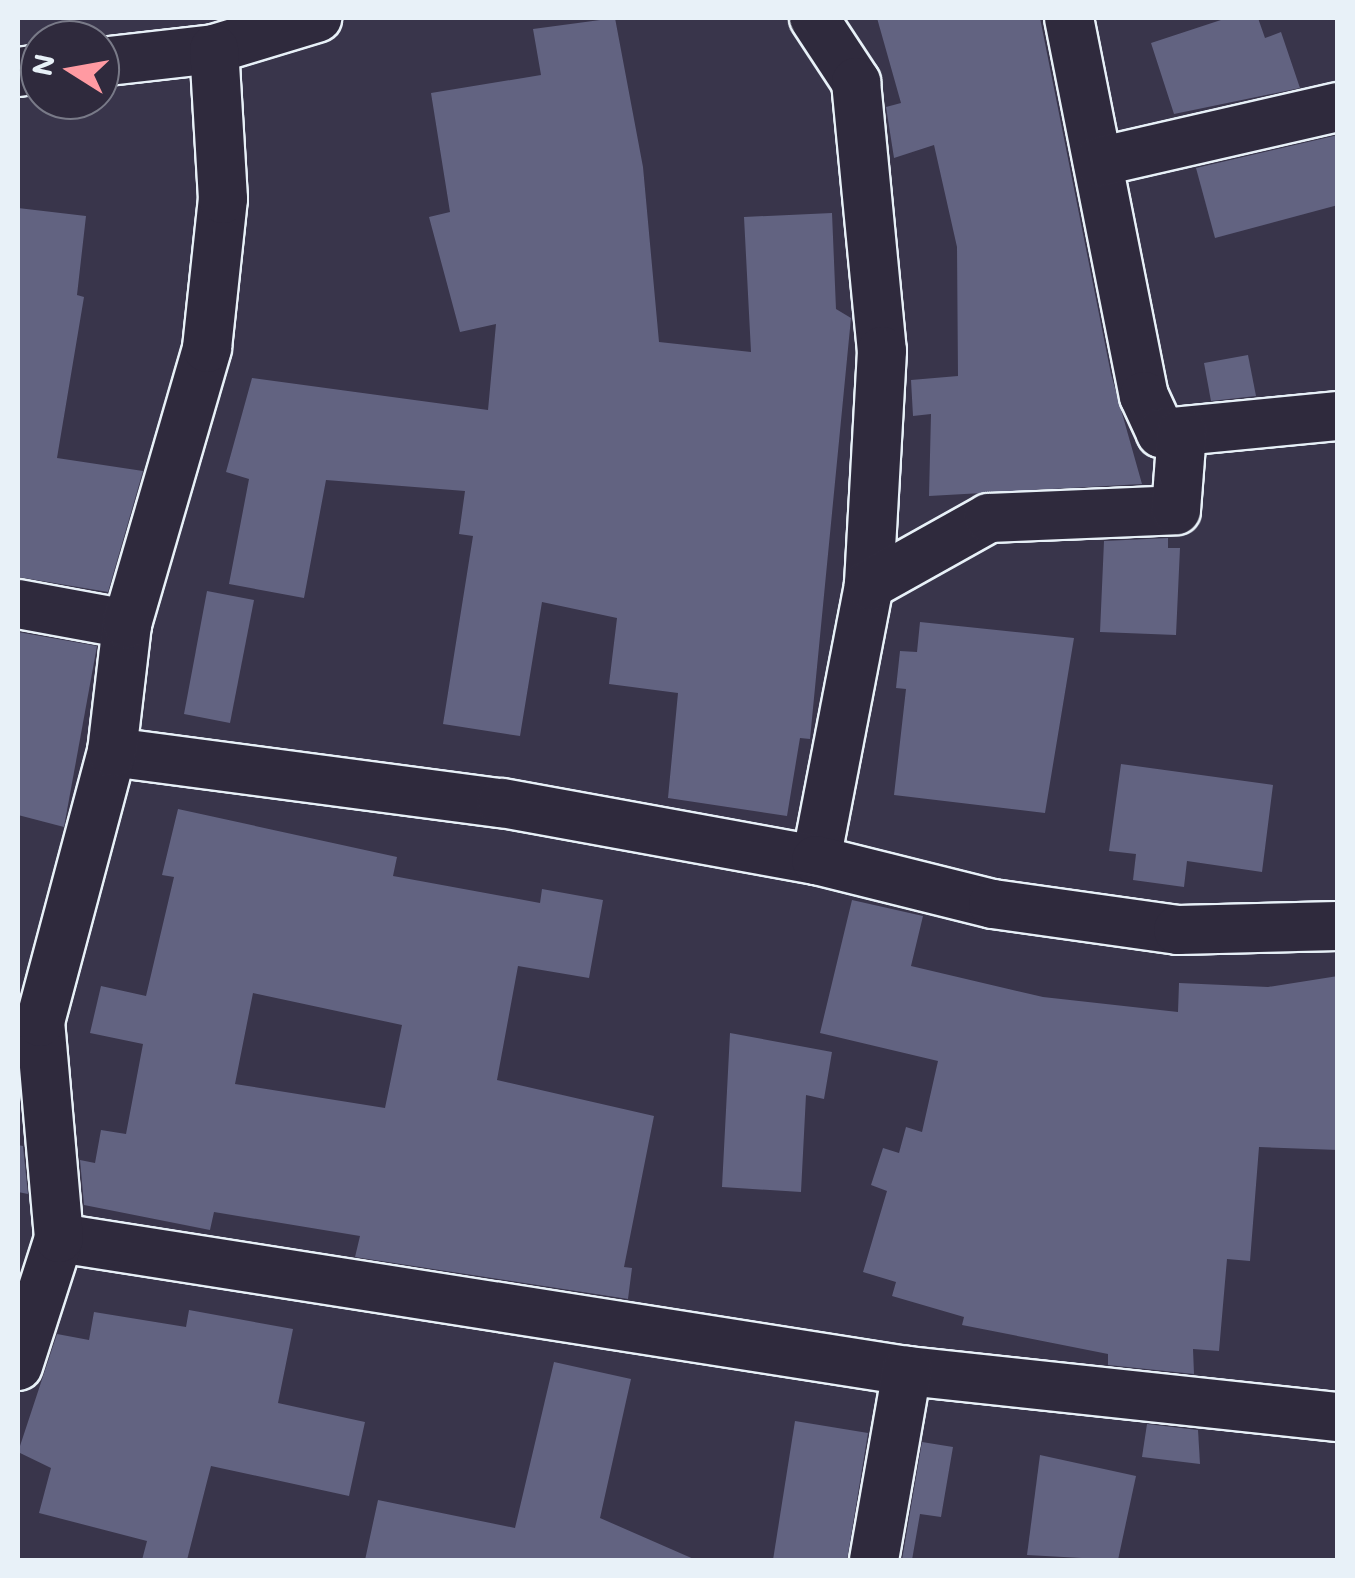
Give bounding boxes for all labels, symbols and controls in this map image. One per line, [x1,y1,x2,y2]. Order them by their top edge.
north arrow [20,20,120,120]
text: N [23,51,62,79]

